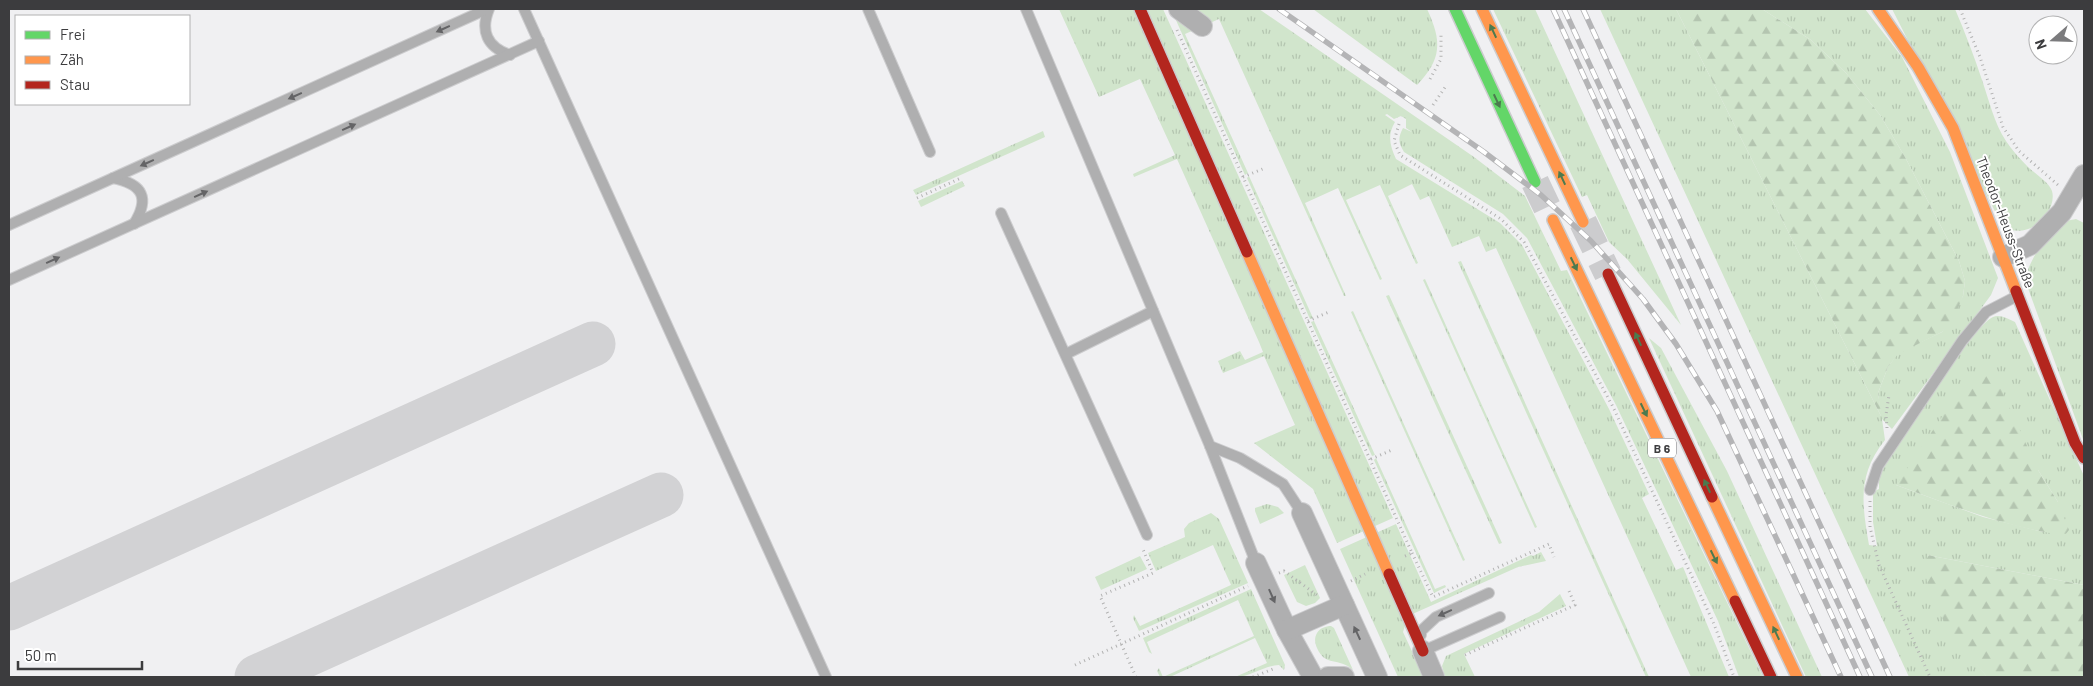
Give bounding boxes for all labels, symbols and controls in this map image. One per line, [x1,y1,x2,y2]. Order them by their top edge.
legend [15,15,190,105]
north arrow [2028,15,2078,65]
one-way arrow [1488,24,1496,38]
text: Frei [60,25,86,43]
one-way arrow [436,25,450,33]
text: N [2031,37,2050,52]
text: Zäh [60,50,84,68]
text: Stau [60,75,90,93]
one-way arrow [288,92,302,100]
one-way arrow [1493,93,1502,108]
one-way arrow [342,122,356,130]
street label: Theodor-Heuss-Straße [1973,154,2039,290]
one-way arrow [140,159,154,167]
one-way arrow [1558,171,1566,185]
one-way arrow [194,189,208,197]
one-way arrow [46,256,60,264]
one-way arrow [1570,257,1578,271]
one-way arrow [1634,332,1642,346]
one-way arrow [1640,403,1648,417]
road number: B 6 [1648,438,1676,458]
one-way arrow [1702,479,1710,493]
one-way arrow [1710,550,1718,564]
one-way arrow [1268,589,1276,603]
one-way arrow [1438,609,1452,617]
one-way arrow [1353,626,1361,640]
one-way arrow [1772,626,1780,640]
scale bar [18,638,141,670]
text: 50 m [25,646,57,664]

